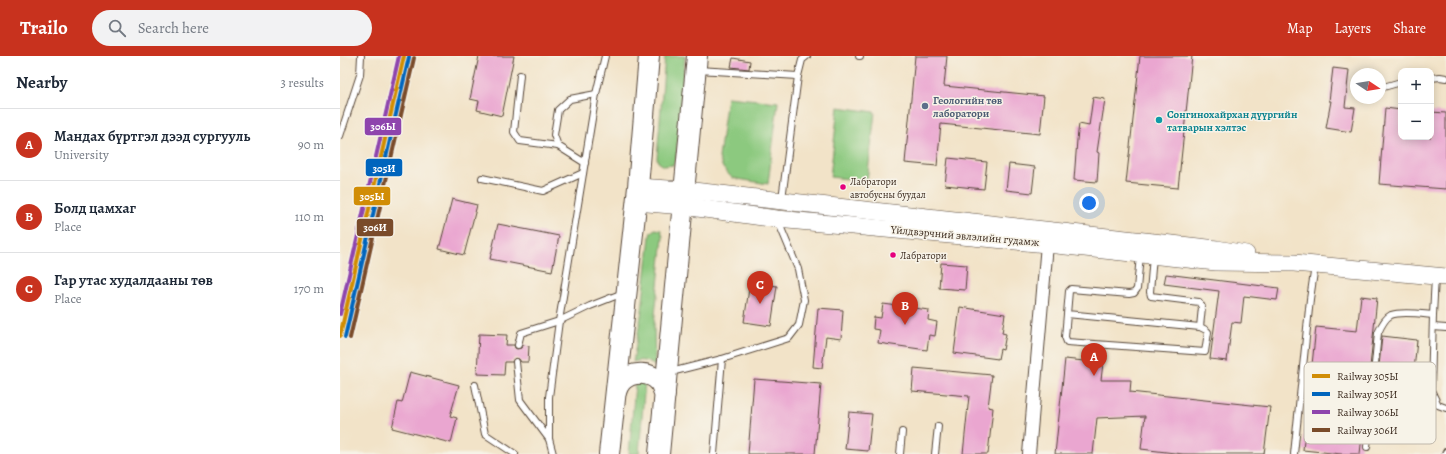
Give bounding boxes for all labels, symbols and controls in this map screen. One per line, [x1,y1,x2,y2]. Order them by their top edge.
search box [92,10,372,46]
text: Trailo [20,15,68,41]
icon: search [106,17,128,39]
text: Search here [138,18,209,38]
text: Map [1287,19,1313,38]
text: Layers [1335,19,1371,38]
text: Share [1393,19,1426,38]
north arrow [1350,68,1386,104]
map controls [1398,68,1434,140]
button: + [1398,68,1434,104]
text: Nearby [16,71,67,94]
text: 3 results [280,74,324,91]
place label: Геологийн төв лаборатори [932,93,1003,121]
marker: Геологийн төв лаборатори [920,101,930,111]
button: − [1398,104,1434,140]
place label: Сонгинохайрхан дүүргийн татварын хэлтэс [1167,107,1298,135]
marker: Сонгинохайрхан дүүргийн татварын хэлтэс [1154,115,1164,125]
line badge: 306Ы [364,117,402,136]
text: 306Ы [370,119,396,134]
text: Мандах бүртгэл дээд сургууль [54,126,250,146]
text: A [25,136,33,153]
text: 90 m [298,136,324,153]
text: University [54,146,109,163]
line badge: 305И [365,158,403,177]
text: 305И [372,161,396,176]
place label: Лабратори автобусны буудал [850,175,926,201]
marker: Лабратори автобусны буудал [838,182,848,192]
line badge: 305Ы [353,186,391,206]
text: 305Ы [360,189,385,204]
your location [1079,193,1099,213]
text: Болд цамхаг [54,198,136,218]
text: B [25,208,33,225]
text: 110 m [295,208,324,225]
text: Place [54,218,82,235]
line badge: 306И [356,218,394,237]
text: 306И [363,220,387,235]
street label: Үйлдвэрчний эвлэлийн гудамж [889,222,1041,250]
place label: Лабратори [900,249,947,263]
marker: Лабратори [888,250,898,260]
text: Гар утас худалдааны төв [54,270,213,290]
pin: C [747,271,773,304]
text: C [25,280,33,297]
text: 170 m [294,280,324,297]
text: Place [54,290,82,307]
pin: B [892,292,918,325]
pin: A [1081,343,1107,376]
legend [1304,362,1436,444]
text: Railway 305Ы [1337,369,1398,384]
text: Railway 305И [1337,387,1397,402]
text: Railway 306Ы [1337,405,1399,420]
text: Railway 306И [1337,423,1398,438]

